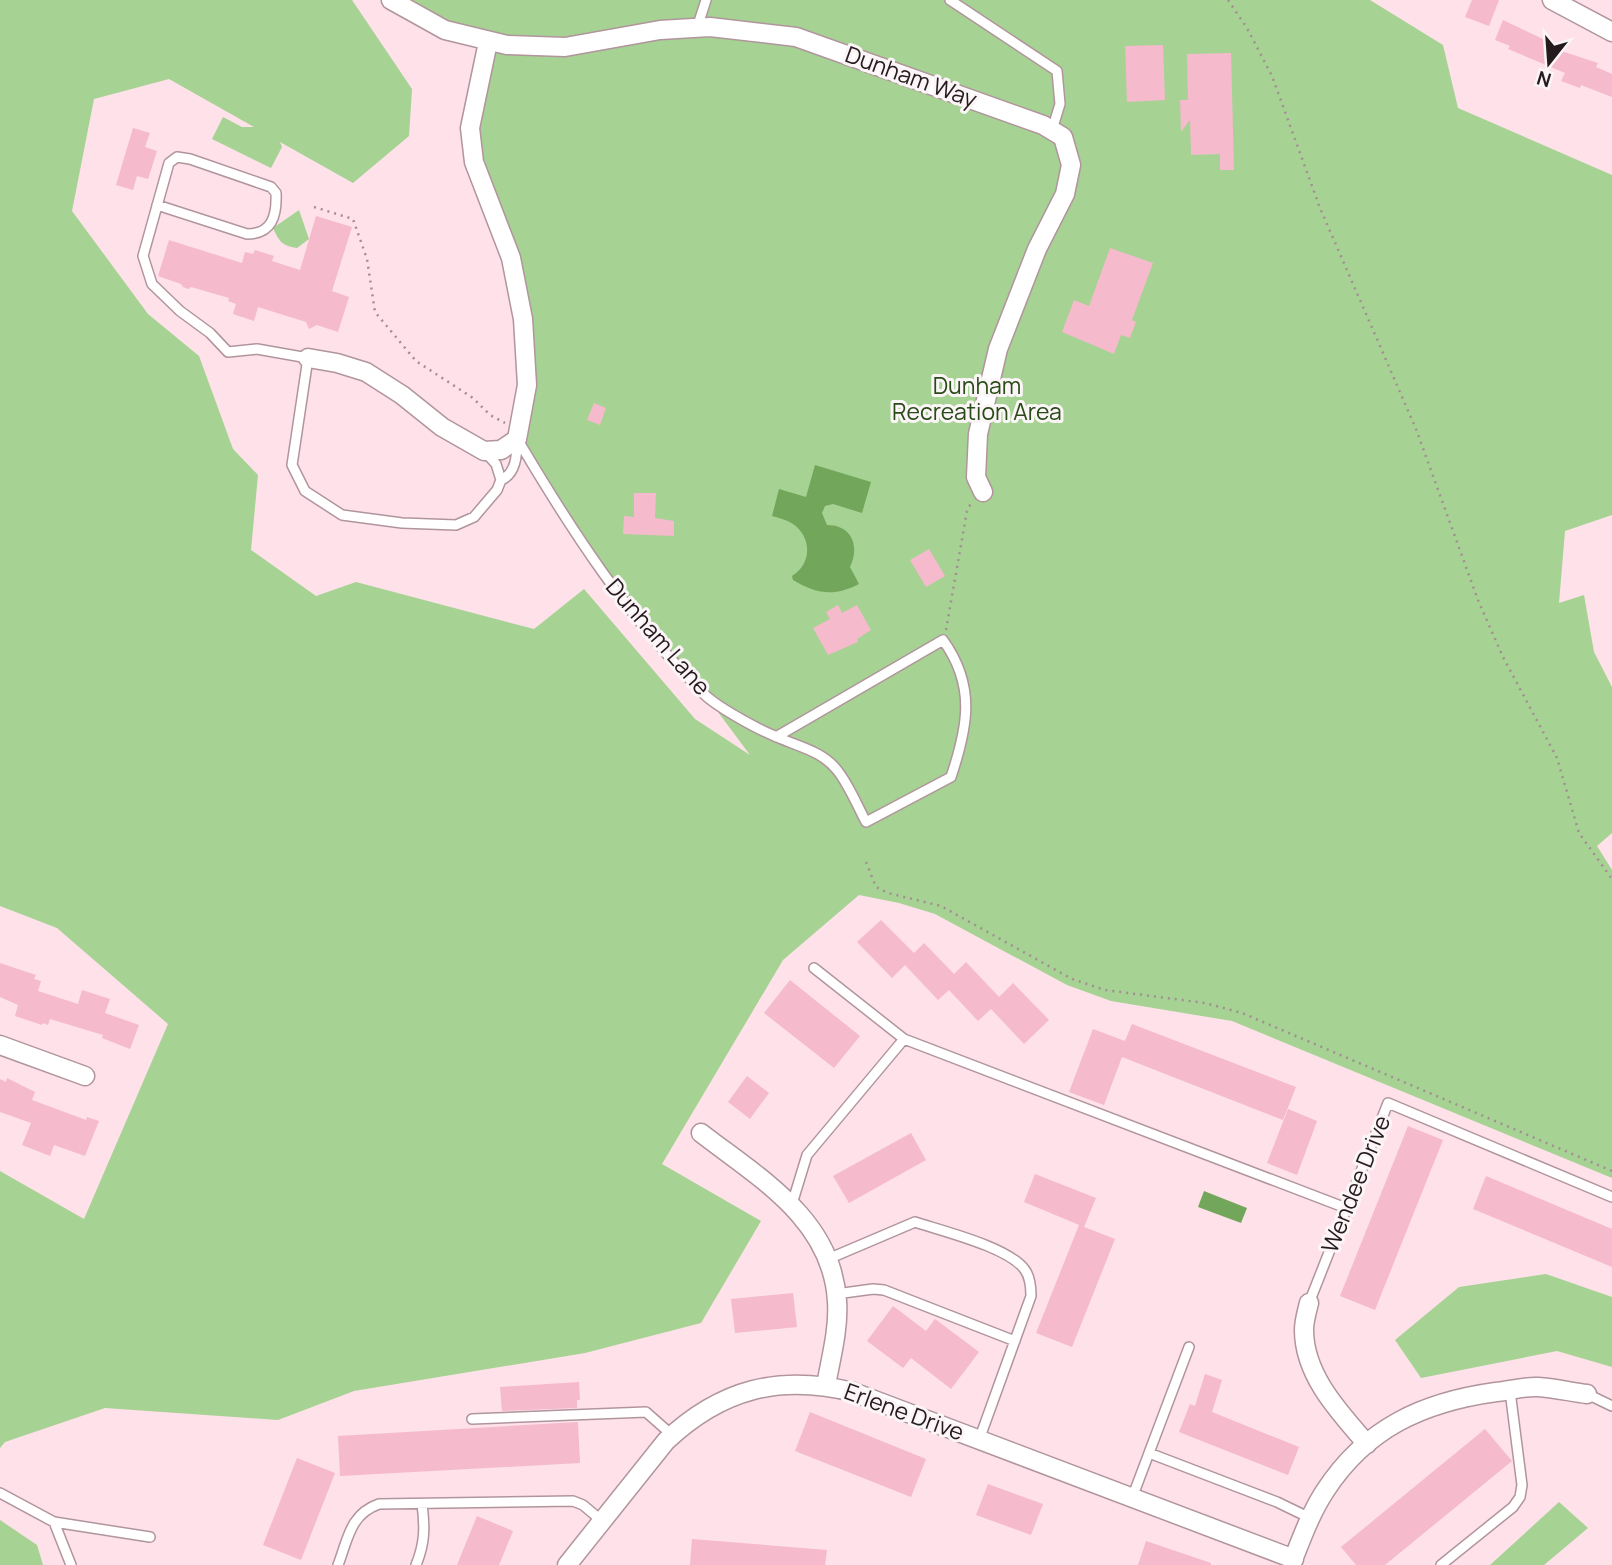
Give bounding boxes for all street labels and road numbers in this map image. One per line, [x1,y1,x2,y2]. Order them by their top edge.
street label: Dunham Way [841,37,982,115]
street label: Dunham Lane [599,571,718,702]
street label: Wendee Drive [1313,1110,1397,1257]
street label: Erlene Drive [840,1375,969,1448]

